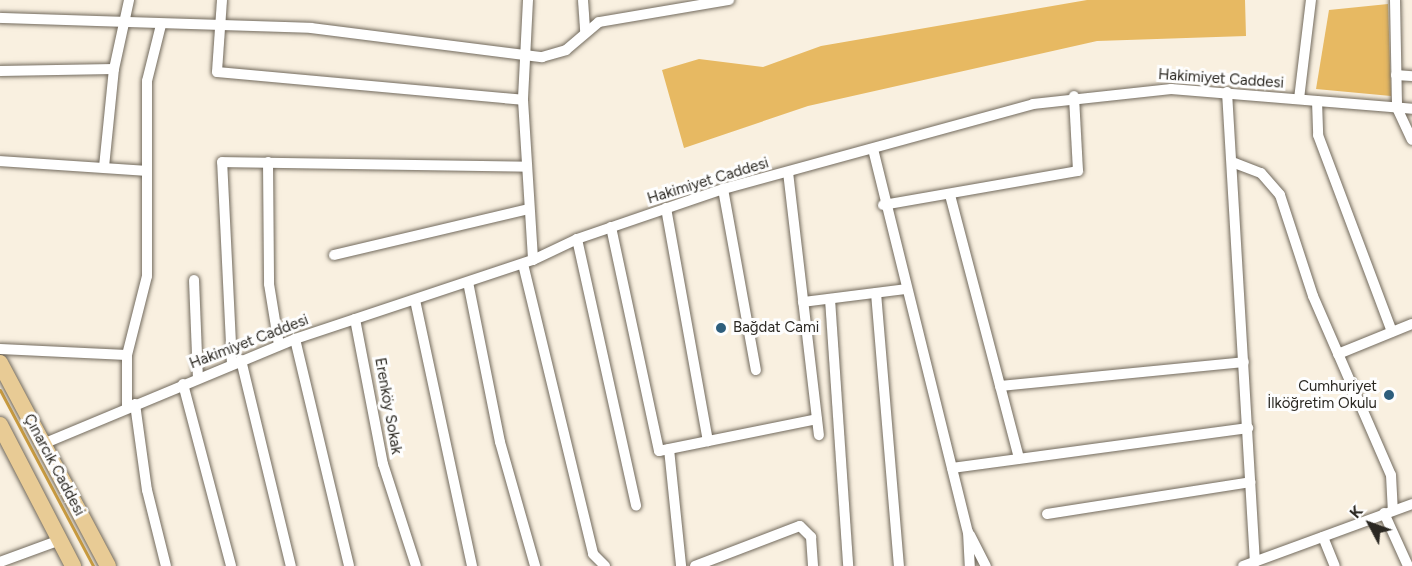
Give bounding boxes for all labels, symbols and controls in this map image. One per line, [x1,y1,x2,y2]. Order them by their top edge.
street label: Hakimiyet Caddesi [1158,66,1284,92]
street label: Hakimiyet Caddesi [645,154,771,208]
street label: Hakimiyet Caddesi [187,311,311,373]
place label: Bağdat Cami [733,319,819,337]
marker: Bağdat Cami [714,321,728,335]
street label: Erenköy Sokak [371,356,405,456]
place label: Cumhuriyet İlköğretim Okulu [1267,377,1377,412]
marker: Cumhuriyet İlköğretim Okulu [1382,388,1396,402]
street label: Çınarcık Caddesi [20,411,88,519]
north arrow [1340,494,1400,554]
text: K [1345,502,1367,522]

